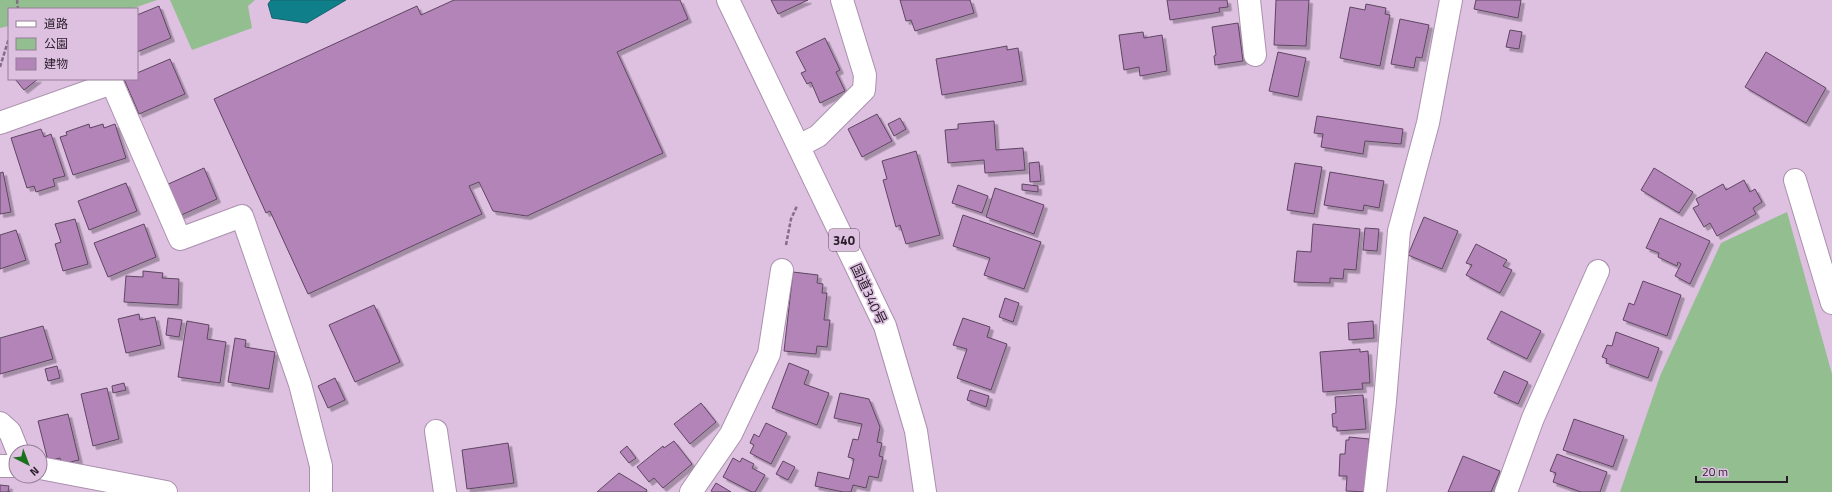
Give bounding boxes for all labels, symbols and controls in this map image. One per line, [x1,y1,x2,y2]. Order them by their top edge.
legend [8,8,138,80]
text: 道路 [44,14,68,33]
text: 公園 [44,34,68,53]
text: 建物 [44,54,68,73]
road number: 340 [829,229,859,251]
street label: 国道340号 [846,260,893,328]
north arrow [8,444,48,484]
scale bar [1696,458,1787,484]
text: 20 m [1702,462,1728,481]
text: N [27,463,43,480]

